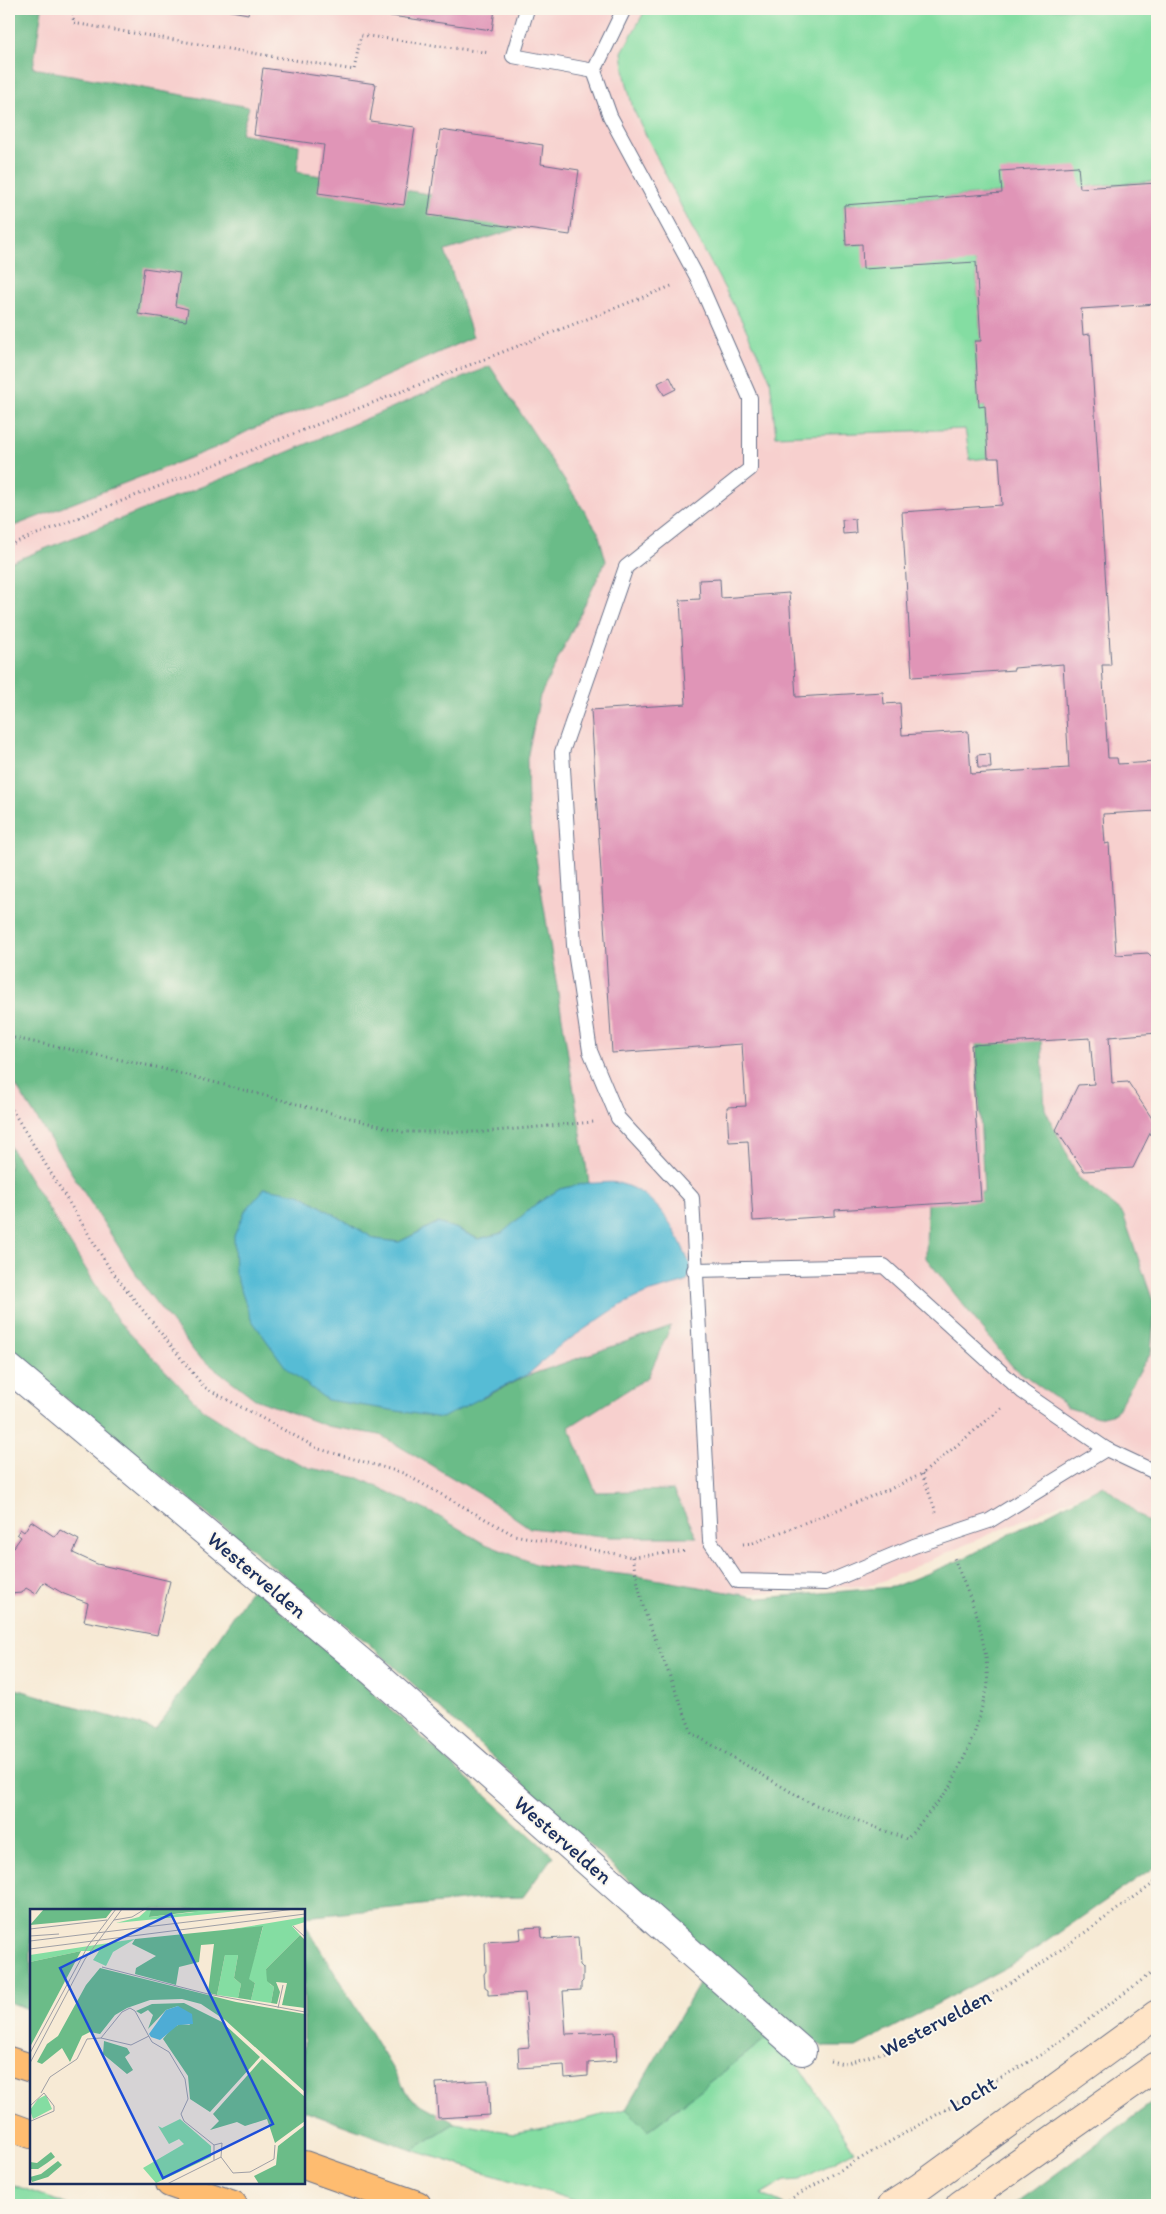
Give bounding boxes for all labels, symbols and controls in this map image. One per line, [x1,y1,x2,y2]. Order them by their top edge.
street label: Westervelden [203,1526,312,1623]
street label: Westervelden [509,1790,618,1889]
inset map [30,1909,305,2184]
street label: Westervelden [876,1983,996,2062]
street label: Locht [945,2070,1001,2117]

